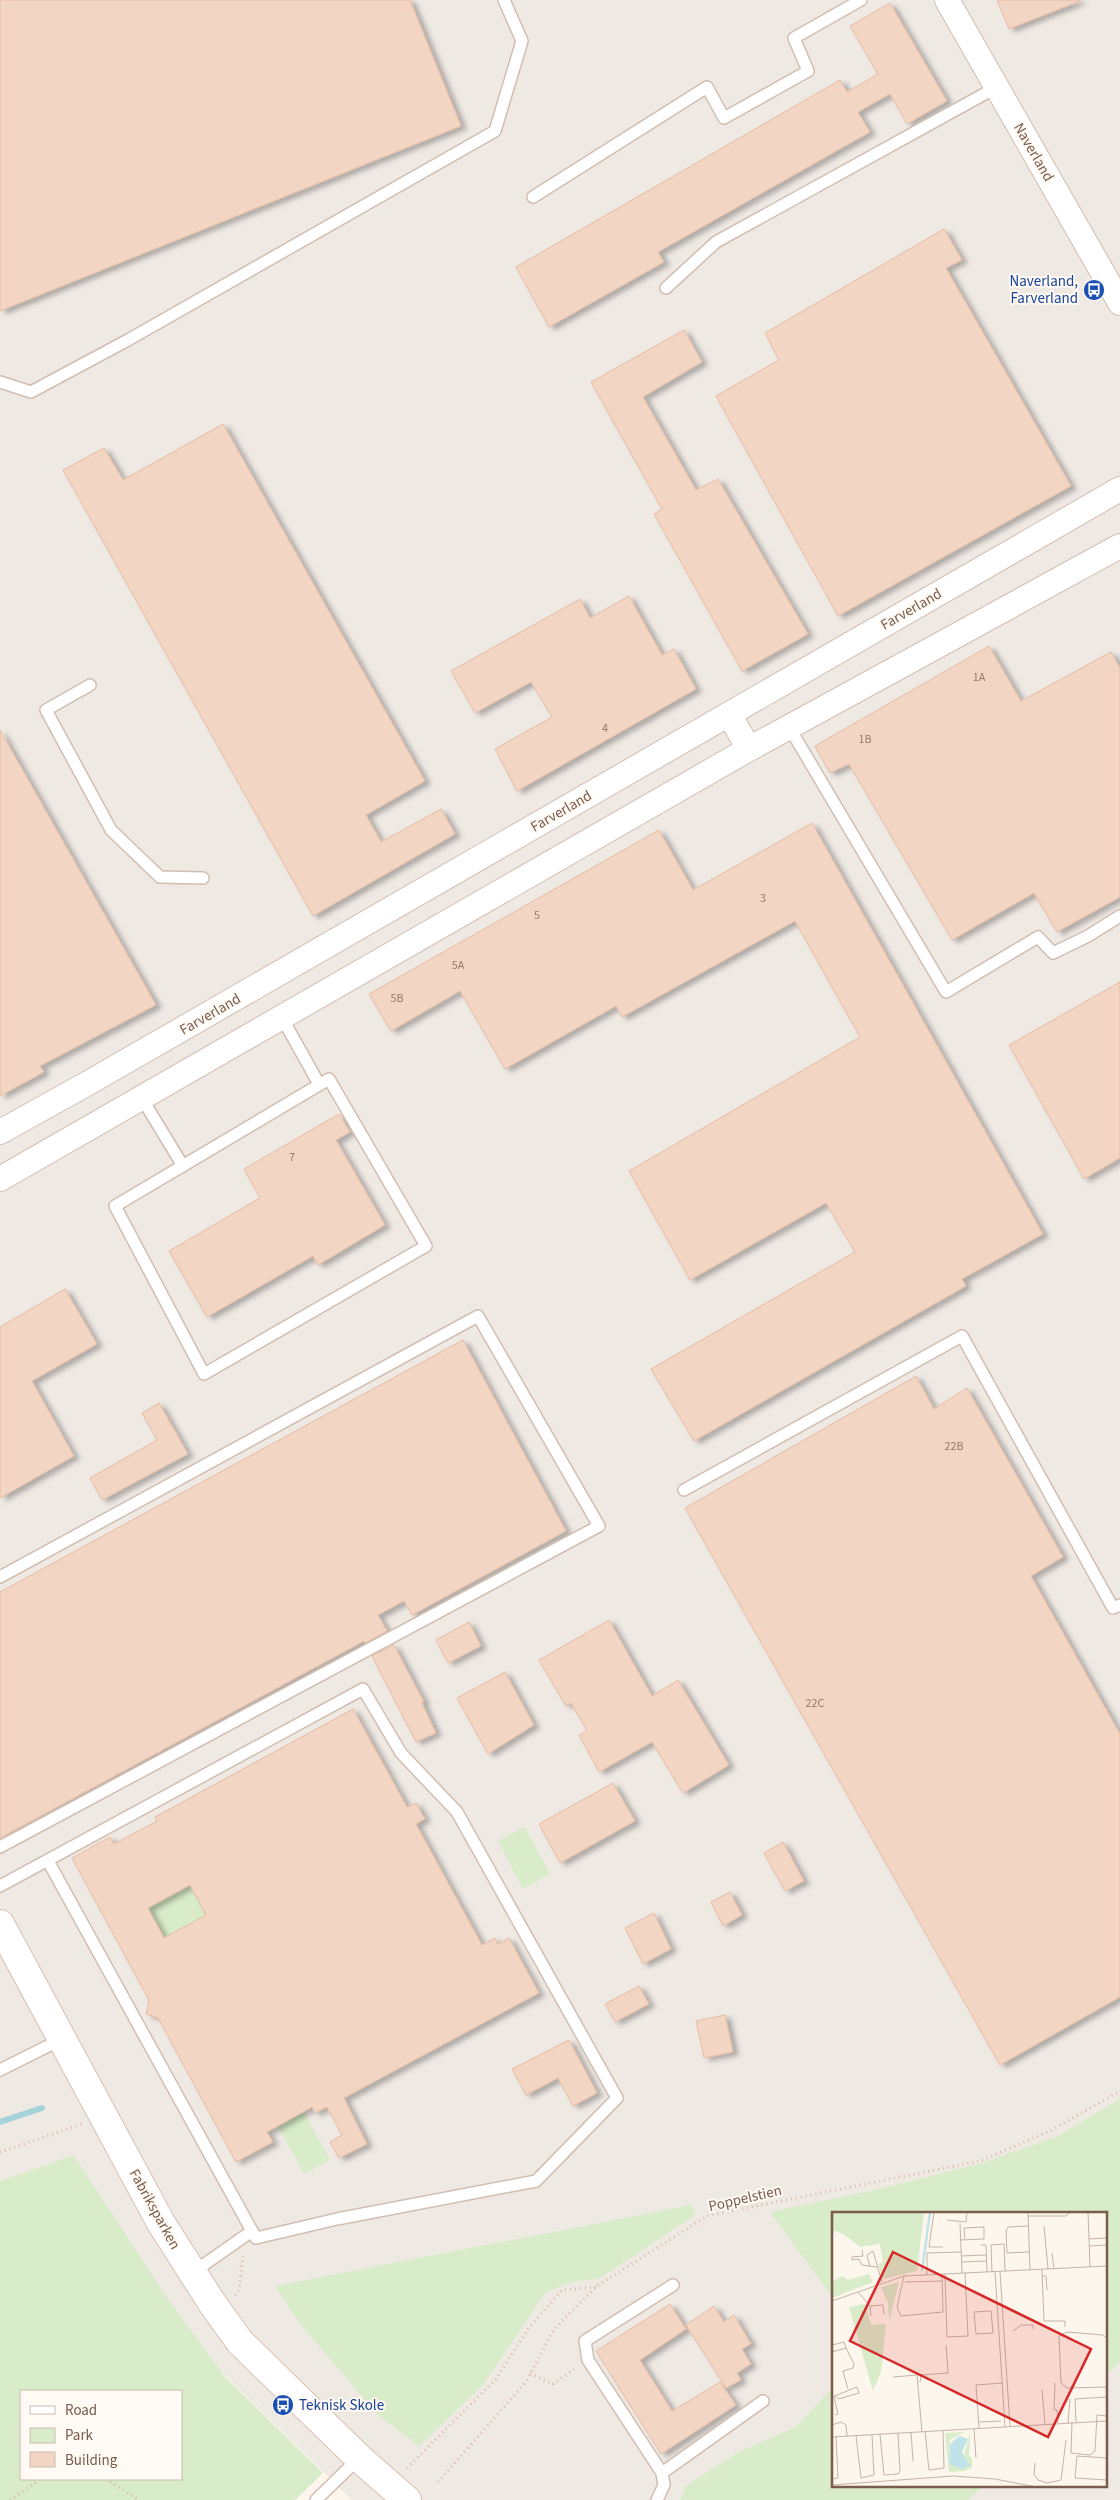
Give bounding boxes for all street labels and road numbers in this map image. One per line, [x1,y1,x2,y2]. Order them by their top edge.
street label: Naverland [1008,119,1059,186]
street label: Farverland [877,583,946,635]
street label: Farverland [527,785,596,837]
street label: Farverland [176,988,245,1040]
street label: Fabriksparken [124,2165,185,2253]
street label: Poppelstien [706,2180,784,2217]

